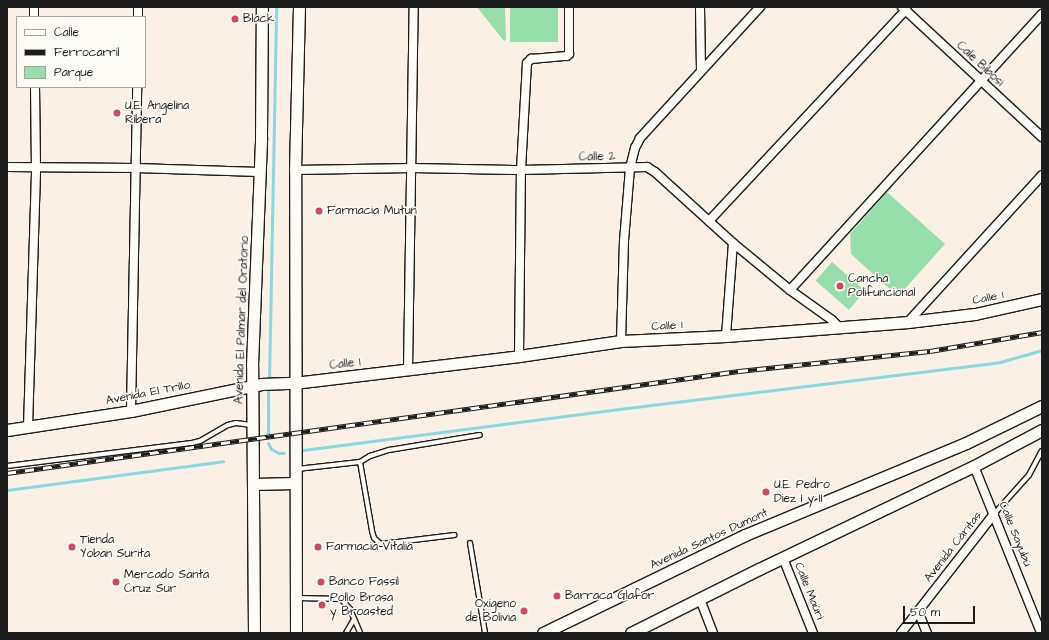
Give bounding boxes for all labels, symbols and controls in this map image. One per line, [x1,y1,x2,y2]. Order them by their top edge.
place label: Black [243,12,274,26]
marker: Black [230,14,240,24]
legend [16,16,146,88]
text: Calle [54,24,79,41]
street label: Cale Bibosi [953,38,1007,90]
text: Ferrocarril [54,44,119,61]
text: Parque [54,64,93,81]
place label: U.E. Angelina Ribera [125,99,189,127]
marker: U.E. Angelina Ribera [112,108,122,118]
street label: Calle 2 [579,149,615,165]
place label: Farmacia Mutun [327,204,417,218]
marker: Farmacia Mutun [314,206,324,216]
street label: Avenida El Palmar del Oratorio [232,236,252,404]
place label: Cancha Polifuncional [848,272,915,300]
marker: Cancha Polifuncional [835,281,845,291]
street label: Calle 1 [971,288,1005,308]
street label: Calle 1 [651,318,683,334]
street label: Calle 1 [329,355,361,373]
street label: Avenida El Trillo [105,378,191,408]
place label: U.E. Pedro Diez I y II [774,478,830,506]
marker: U.E. Pedro Diez I y II [761,487,771,497]
street label: Calle Sayubú [995,499,1035,569]
street label: Avenida Santos Dumont [648,505,770,573]
street label: Avenida Cáritas [921,509,985,585]
place label: Tienda Yoban Surita [80,533,150,561]
place label: Farmacia Vitalia [326,540,413,554]
marker: Tienda Yoban Surita [67,542,77,552]
marker: Farmacia Vitalia [313,542,323,552]
street label: Calle Maúri [791,560,827,622]
place label: Mercado Santa Cruz Sur [124,568,209,596]
place label: Banco Fassil [329,575,399,589]
marker: Mercado Santa Cruz Sur [111,577,121,587]
marker: Banco Fassil [316,577,326,587]
place label: Barraca Glafor [565,589,654,603]
place label: Pollo Brasa y Broasted [330,591,393,619]
marker: Barraca Glafor [552,591,562,601]
place label: Oxígeno de Bolivia [465,597,516,625]
scale bar [905,598,977,624]
marker: Pollo Brasa y Broasted [317,600,327,610]
text: 50 m [910,604,940,621]
marker: Oxígeno de Bolivia [519,606,529,616]

